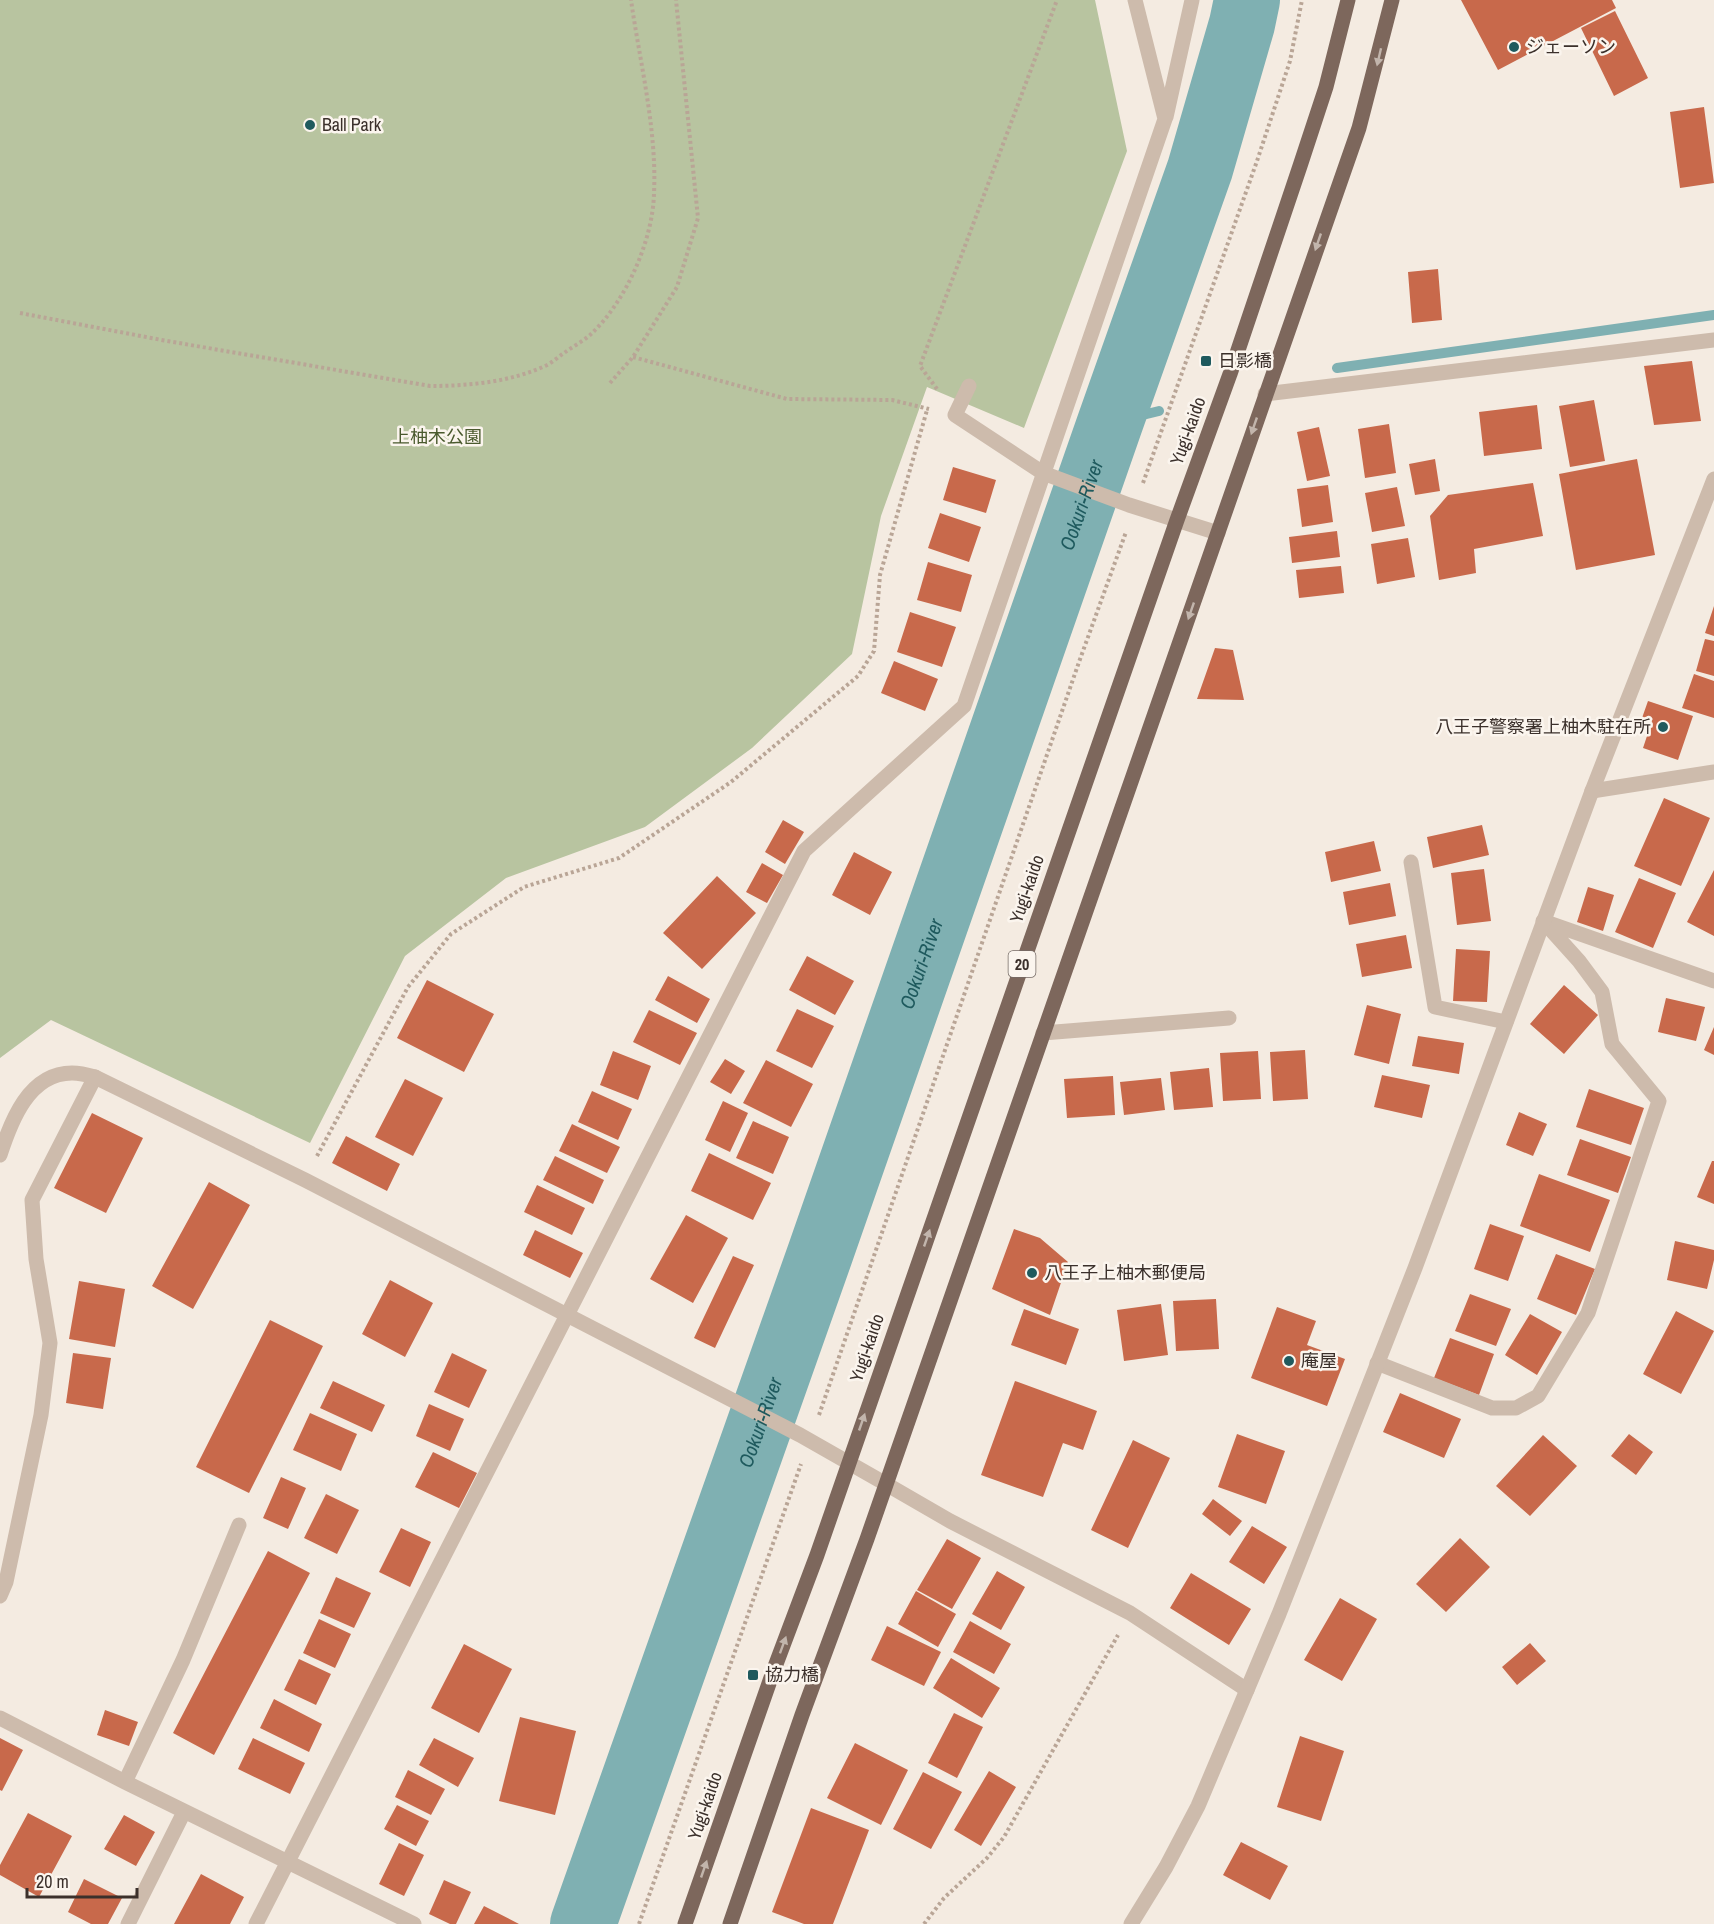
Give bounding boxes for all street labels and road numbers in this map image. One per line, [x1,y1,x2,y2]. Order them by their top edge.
street label: Yugi-kaido [1164,393,1211,468]
street label: Yugi-kaido [1003,851,1050,926]
road number: 20 [1008,951,1036,977]
street label: Yugi-kaido [843,1310,890,1385]
street label: Yugi-kaido [681,1768,728,1843]

